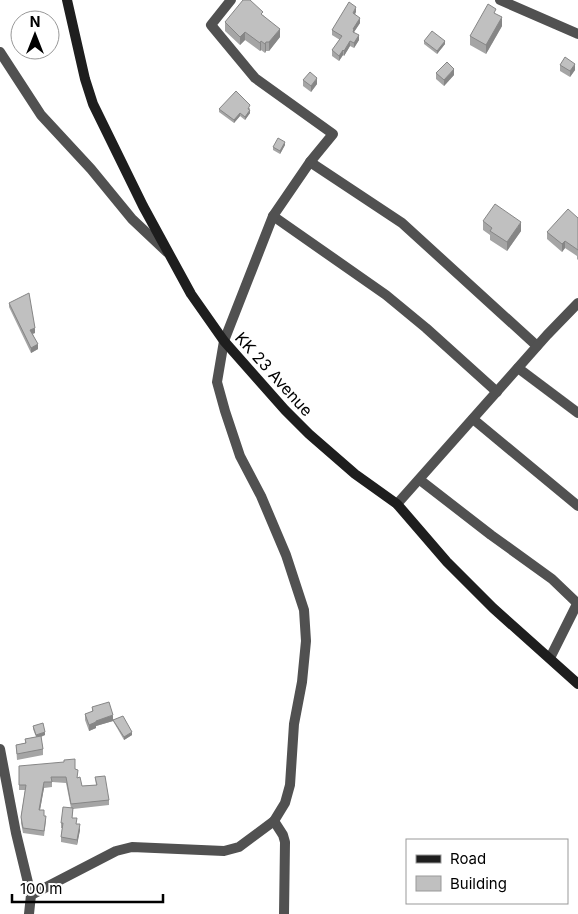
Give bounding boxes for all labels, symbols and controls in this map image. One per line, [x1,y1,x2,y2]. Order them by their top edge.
north arrow [10,10,60,60]
text: N [30,13,40,30]
street label: KK 23 Avenue [231,328,317,420]
legend [406,839,568,904]
text: Road [450,849,486,868]
scale bar [12,872,164,904]
text: Building [450,874,507,893]
text: 100 m [20,879,62,898]

